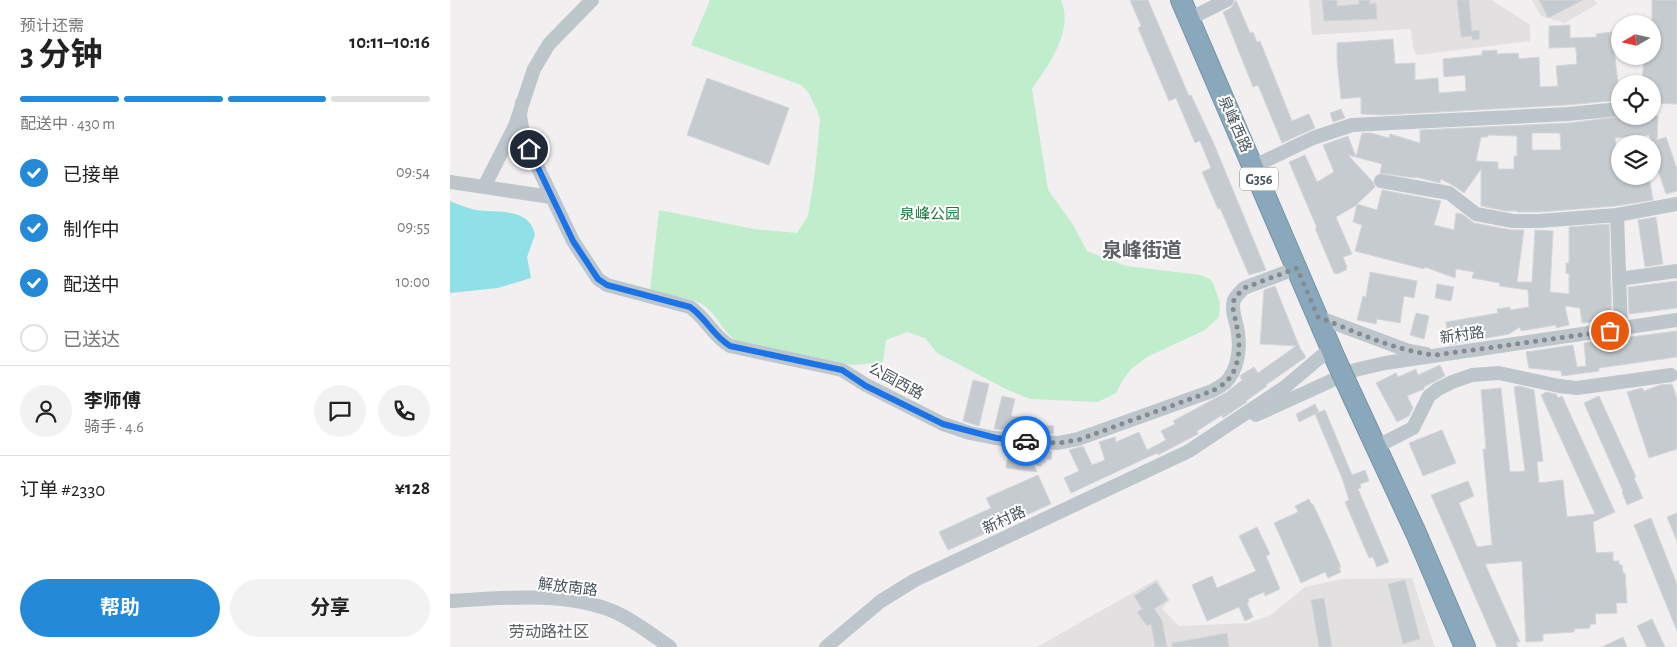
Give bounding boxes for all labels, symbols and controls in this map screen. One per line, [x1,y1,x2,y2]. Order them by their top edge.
north arrow [1611,15,1661,65]
map controls [1611,15,1661,185]
text: 预计还需 [20,18,84,34]
text: 10:11–10:16 [349,33,430,52]
text: 3 分钟 [20,39,103,71]
button: locate [1611,75,1661,125]
street label: 泉峰西路 [1215,93,1255,155]
text: 配送中 · 430 m [20,116,115,132]
pin [508,128,550,170]
icon: home [515,135,543,163]
button: layers [1611,135,1661,185]
icon: check [20,159,48,187]
text: 09:54 [396,164,430,180]
text: 已接单 [63,166,120,185]
road number: G356 [1240,168,1278,190]
park label: 泉峰公园 [900,205,960,222]
icon: check [20,214,48,242]
text: 09:55 [397,219,430,235]
text: 制作中 [63,221,120,240]
district label: 泉峰街道 [1102,239,1182,261]
icon: check [20,269,48,297]
text: 10:00 [395,274,430,290]
text: 配送中 [63,276,120,295]
pin [1589,310,1631,352]
icon: bag [1596,317,1624,345]
street label: 新村路 [1438,323,1485,346]
text: 已送达 [63,331,120,350]
street label: 公园西路 [866,360,926,402]
button: person [20,385,72,437]
button: chat [314,385,366,437]
button: phone [378,385,430,437]
text: 李师傅 [84,392,141,411]
courier [1001,416,1051,466]
text: 骑手 · 4.6 [84,419,144,435]
icon: car [1012,427,1040,455]
text: ¥128 [395,479,430,498]
text: 订单 #2330 [20,481,105,500]
street label: 新村路 [980,502,1028,537]
street label: 解放南路 [537,575,599,599]
button: 帮助 [20,579,220,637]
button: 分享 [230,579,430,637]
district label: 劳动路社区 [509,623,589,640]

